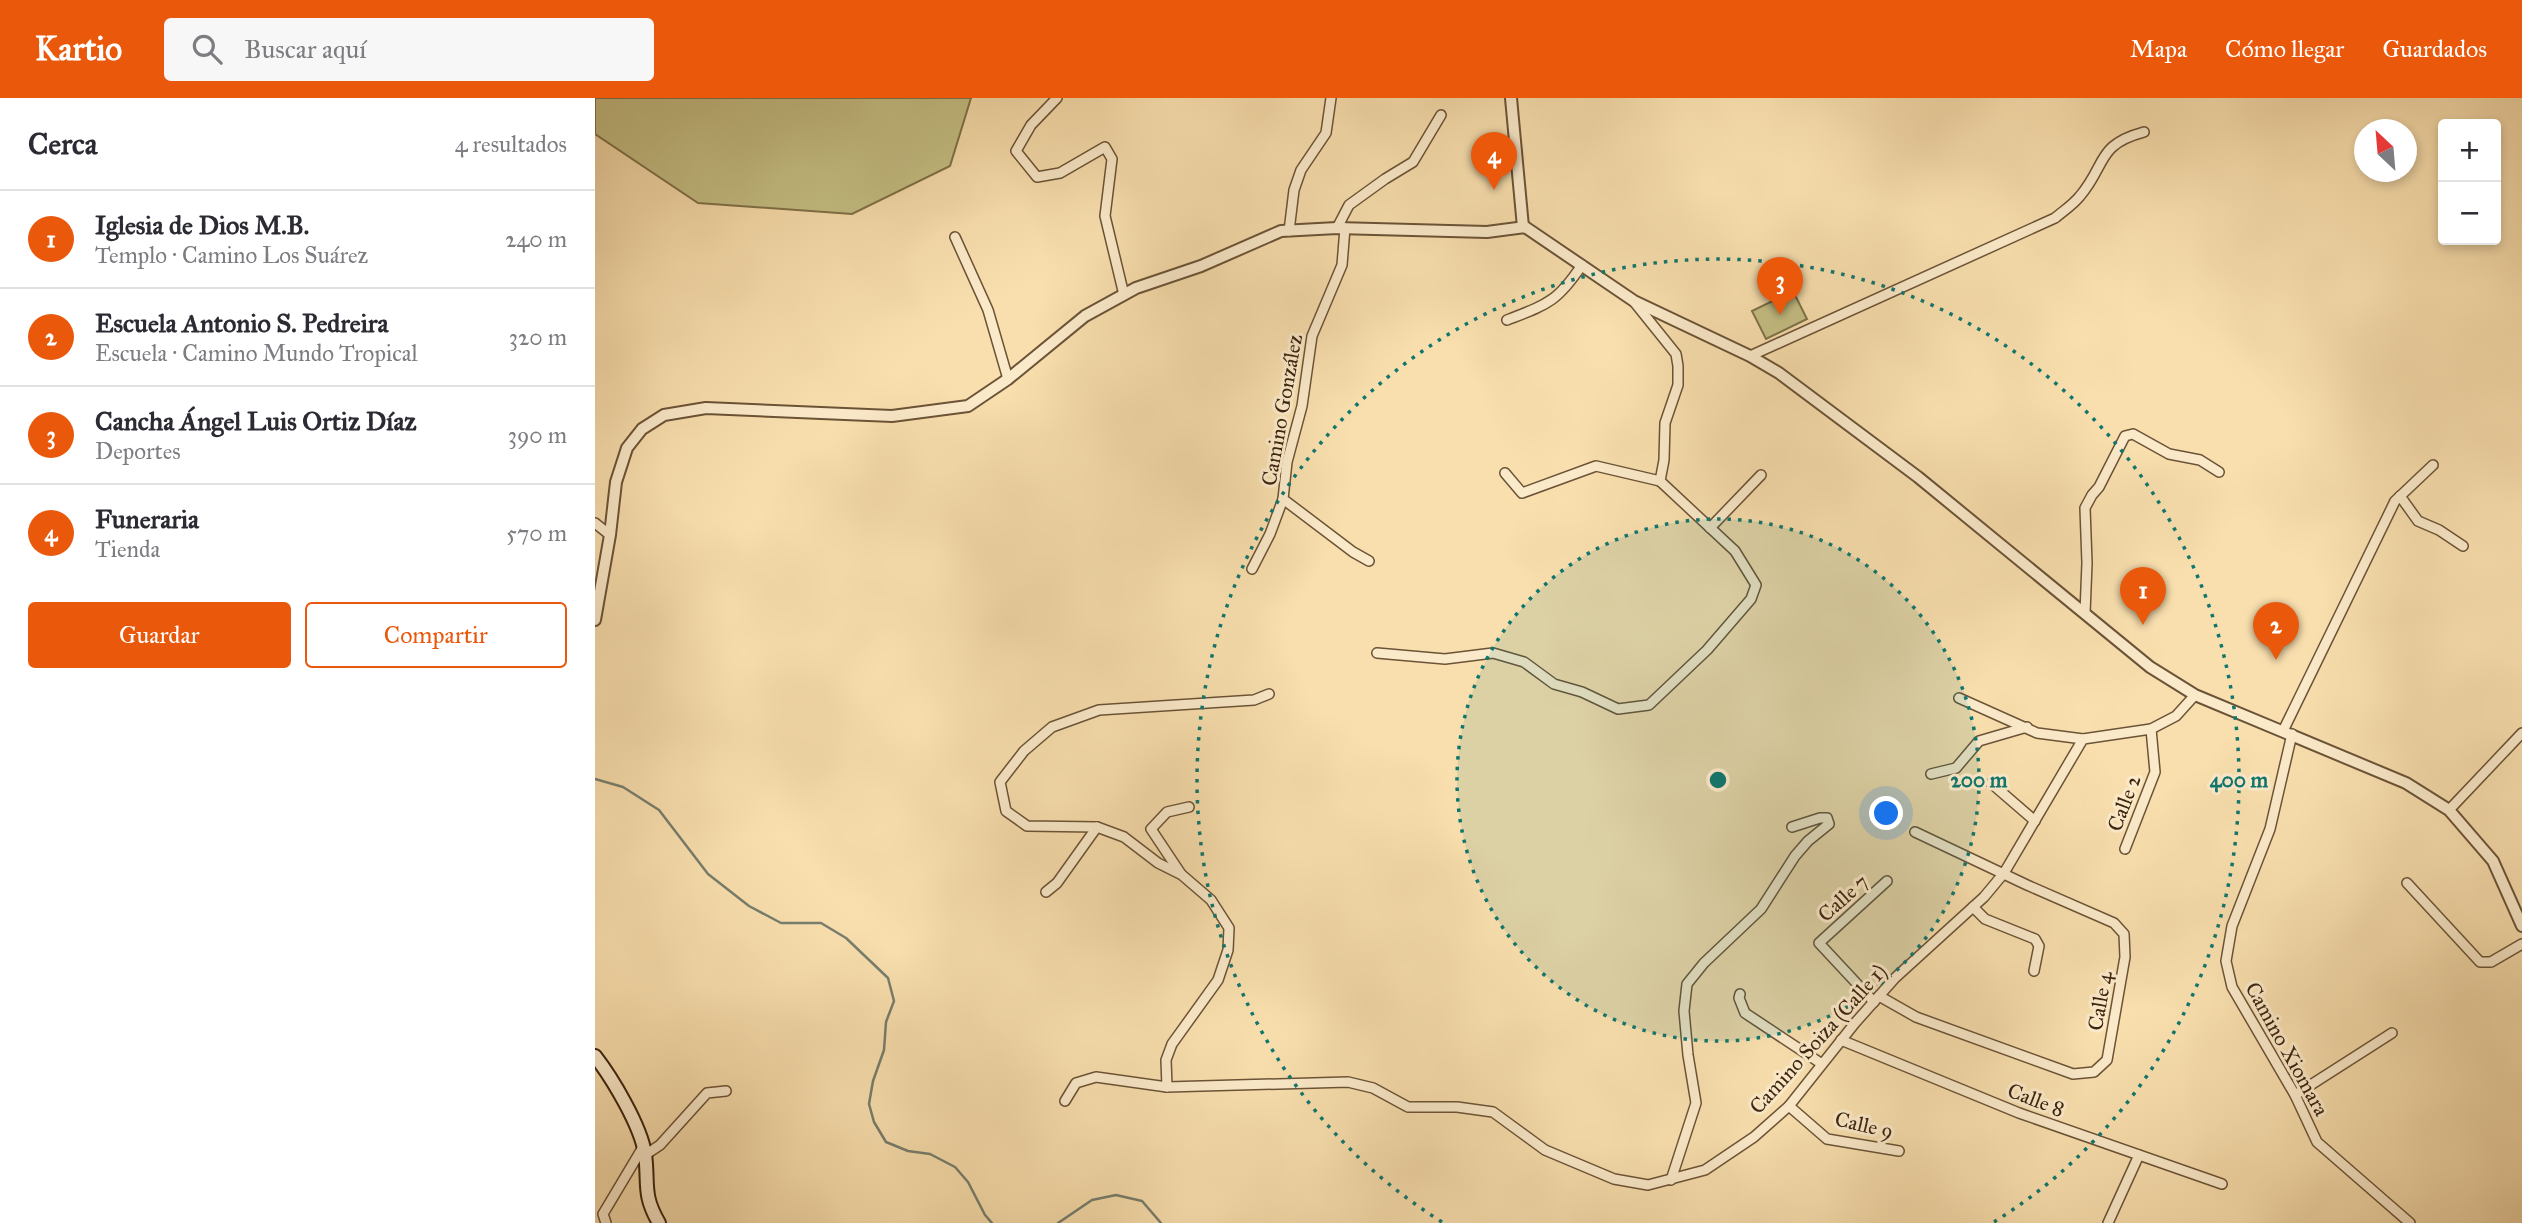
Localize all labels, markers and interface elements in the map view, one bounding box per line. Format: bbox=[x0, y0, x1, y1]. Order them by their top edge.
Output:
search box bbox=[164, 18, 654, 81]
text: Kartio bbox=[35, 29, 122, 69]
icon: search bbox=[188, 30, 226, 68]
text: Buscar aquí bbox=[244, 33, 366, 65]
text: Mapa bbox=[2130, 34, 2187, 64]
text: Cómo llegar bbox=[2225, 34, 2344, 64]
text: Guardados bbox=[2382, 34, 2487, 64]
north arrow bbox=[2354, 119, 2417, 182]
map controls bbox=[2438, 119, 2501, 245]
button: + bbox=[2438, 119, 2501, 182]
text: Cerca bbox=[28, 126, 97, 162]
text: 4 resultados bbox=[455, 130, 567, 158]
pin: 4 bbox=[1471, 132, 1517, 190]
button: − bbox=[2438, 182, 2501, 245]
text: Iglesia de Dios M.B. bbox=[95, 209, 309, 241]
text: 1 bbox=[46, 225, 56, 253]
text: 240 m bbox=[505, 225, 567, 253]
text: Templo · Camino Los Suárez bbox=[95, 241, 368, 269]
pin: 3 bbox=[1757, 257, 1803, 315]
text: Escuela Antonio S. Pedreira bbox=[95, 307, 389, 339]
text: 2 bbox=[45, 323, 57, 351]
text: 320 m bbox=[509, 323, 567, 351]
street label: Camino González bbox=[1256, 332, 1308, 488]
text: Escuela · Camino Mundo Tropical bbox=[95, 339, 418, 367]
text: Cancha Ángel Luis Ortiz Díaz bbox=[95, 405, 416, 437]
text: 3 bbox=[46, 421, 56, 449]
text: 390 m bbox=[508, 421, 567, 449]
text: Deportes bbox=[95, 437, 181, 465]
text: Funeraria bbox=[95, 503, 199, 535]
text: 4 bbox=[45, 519, 57, 547]
text: 570 m bbox=[506, 519, 567, 547]
text: Tienda bbox=[95, 535, 160, 563]
pin: 1 bbox=[2120, 567, 2166, 625]
button: Guardar bbox=[28, 602, 291, 668]
button: Compartir bbox=[305, 602, 567, 668]
pin: 2 bbox=[2253, 602, 2299, 660]
text: 200 m bbox=[1951, 767, 2008, 793]
text: 400 m bbox=[2210, 767, 2269, 793]
centre of rings bbox=[1706, 768, 1730, 792]
street label: Calle 2 bbox=[2101, 771, 2147, 835]
your location bbox=[1869, 796, 1903, 830]
street label: Calle 7 bbox=[1812, 869, 1874, 927]
street label: Camino Soiza (Calle 1) bbox=[1744, 959, 1892, 1119]
street label: Calle 4 bbox=[2082, 968, 2118, 1033]
street label: Camino Xiomara bbox=[2239, 977, 2335, 1121]
street label: Calle 8 bbox=[2004, 1077, 2068, 1123]
street label: Calle 9 bbox=[1832, 1106, 1896, 1144]

